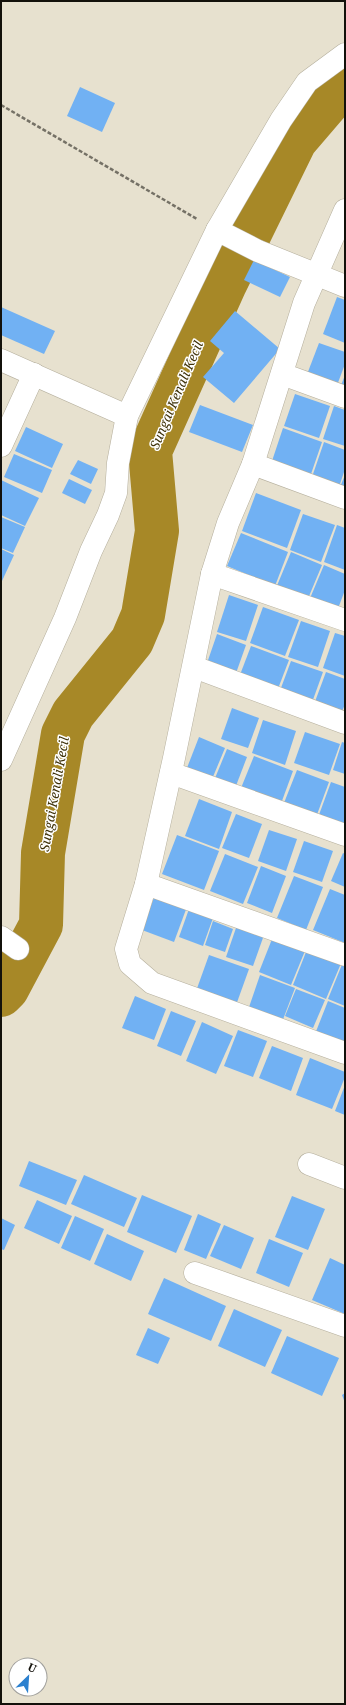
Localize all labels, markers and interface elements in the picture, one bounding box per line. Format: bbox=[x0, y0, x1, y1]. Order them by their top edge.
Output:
water label: Sungai Kenali Kecil bbox=[145, 338, 207, 452]
water label: Sungai Kenali Kecil bbox=[35, 735, 73, 853]
north arrow bbox=[8, 1657, 48, 1697]
text: U bbox=[26, 1659, 40, 1676]

